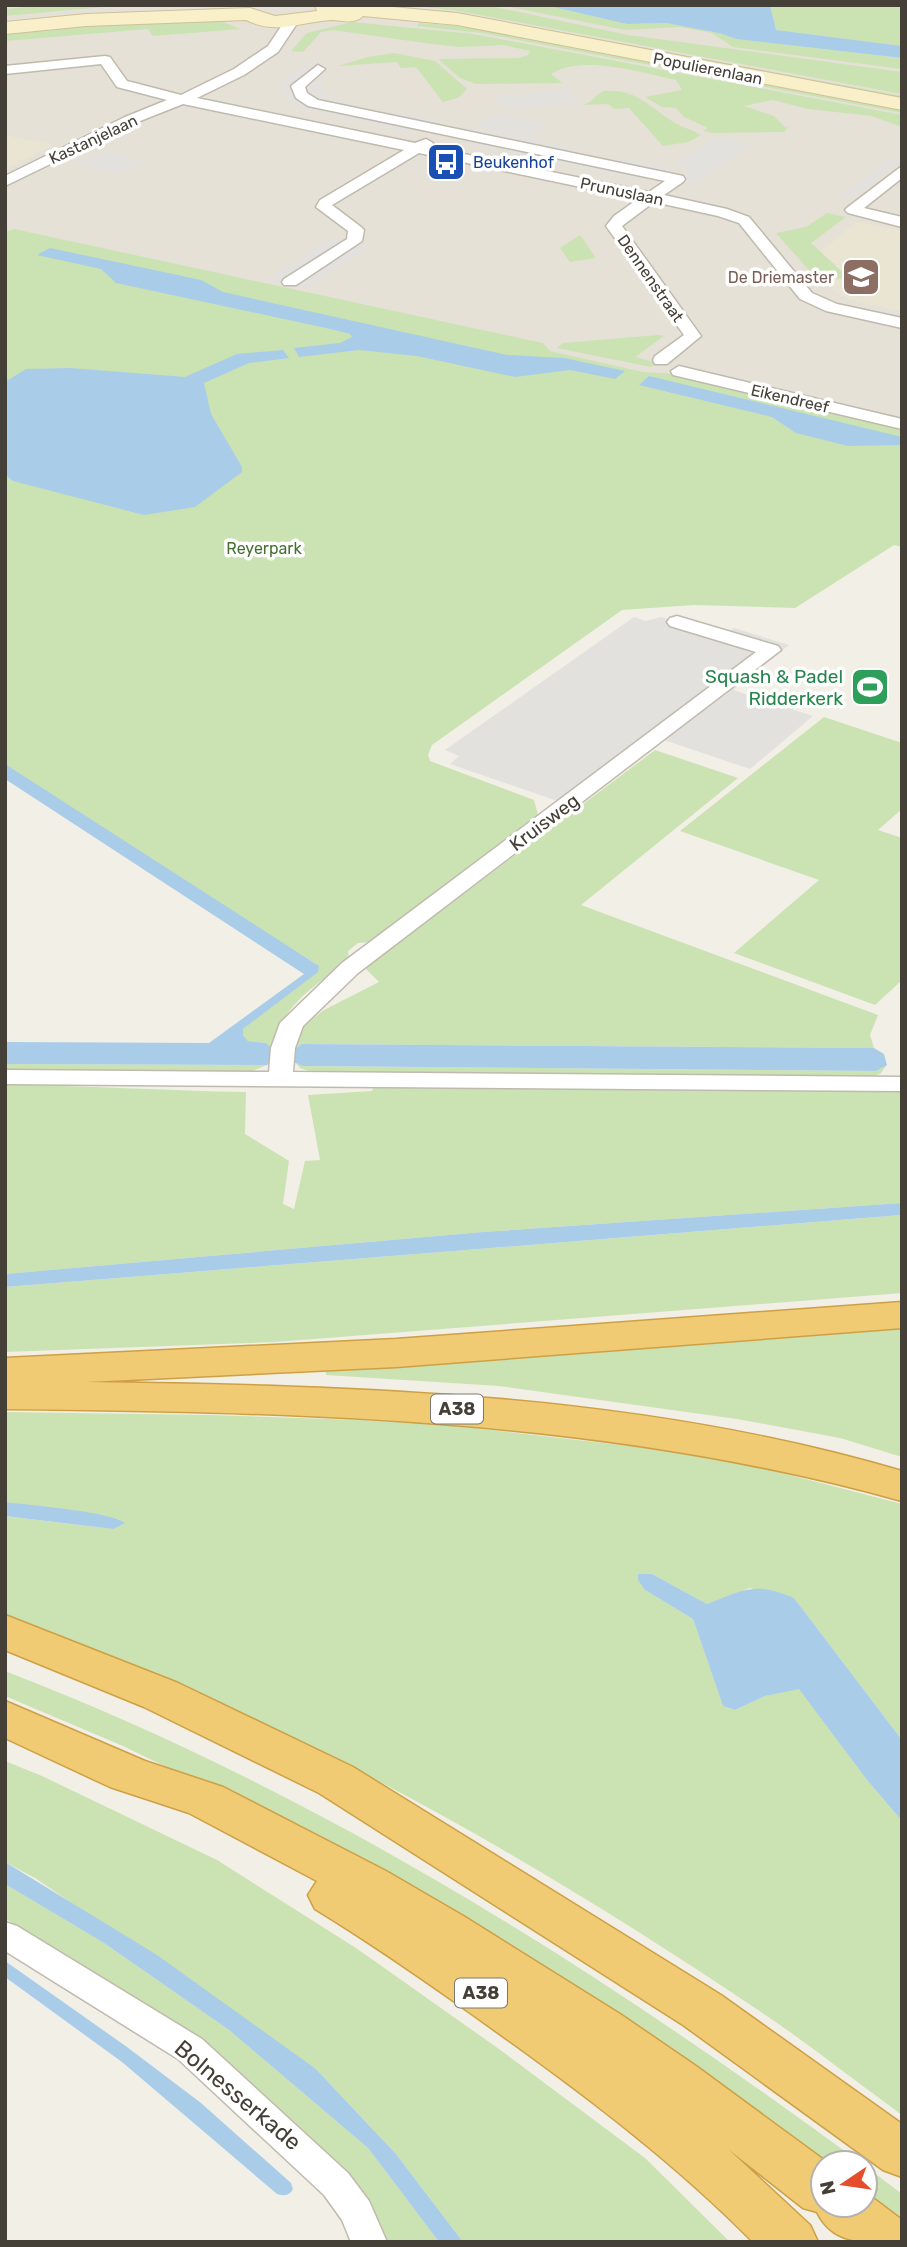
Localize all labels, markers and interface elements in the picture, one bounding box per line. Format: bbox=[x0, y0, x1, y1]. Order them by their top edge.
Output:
street label: Populierenlaan bbox=[652, 49, 764, 88]
street label: Kastanjelaan bbox=[46, 111, 141, 168]
bus stop icon: Beukenhof bbox=[425, 141, 467, 183]
place label: Beukenhof bbox=[473, 153, 555, 172]
street label: Prunuslaan bbox=[578, 173, 665, 210]
street label: Dennenstraat bbox=[613, 231, 688, 326]
school or university icon: De Driemaster bbox=[840, 256, 882, 298]
place label: De Driemaster bbox=[728, 268, 834, 287]
street label: Eikendreef bbox=[749, 380, 832, 417]
park label: Reyerpark bbox=[226, 539, 302, 558]
place label: Squash & Padel Ridderkerk bbox=[705, 665, 843, 710]
sports icon: Squash & Padel Ridderkerk bbox=[849, 666, 891, 708]
street label: Kruisweg bbox=[505, 789, 584, 856]
road number: A38 bbox=[431, 1394, 483, 1424]
road number: A38 bbox=[455, 1979, 507, 2008]
street label: Bolnesserkade bbox=[169, 2034, 307, 2156]
north arrow bbox=[809, 2149, 879, 2219]
text: N bbox=[815, 2178, 841, 2197]

